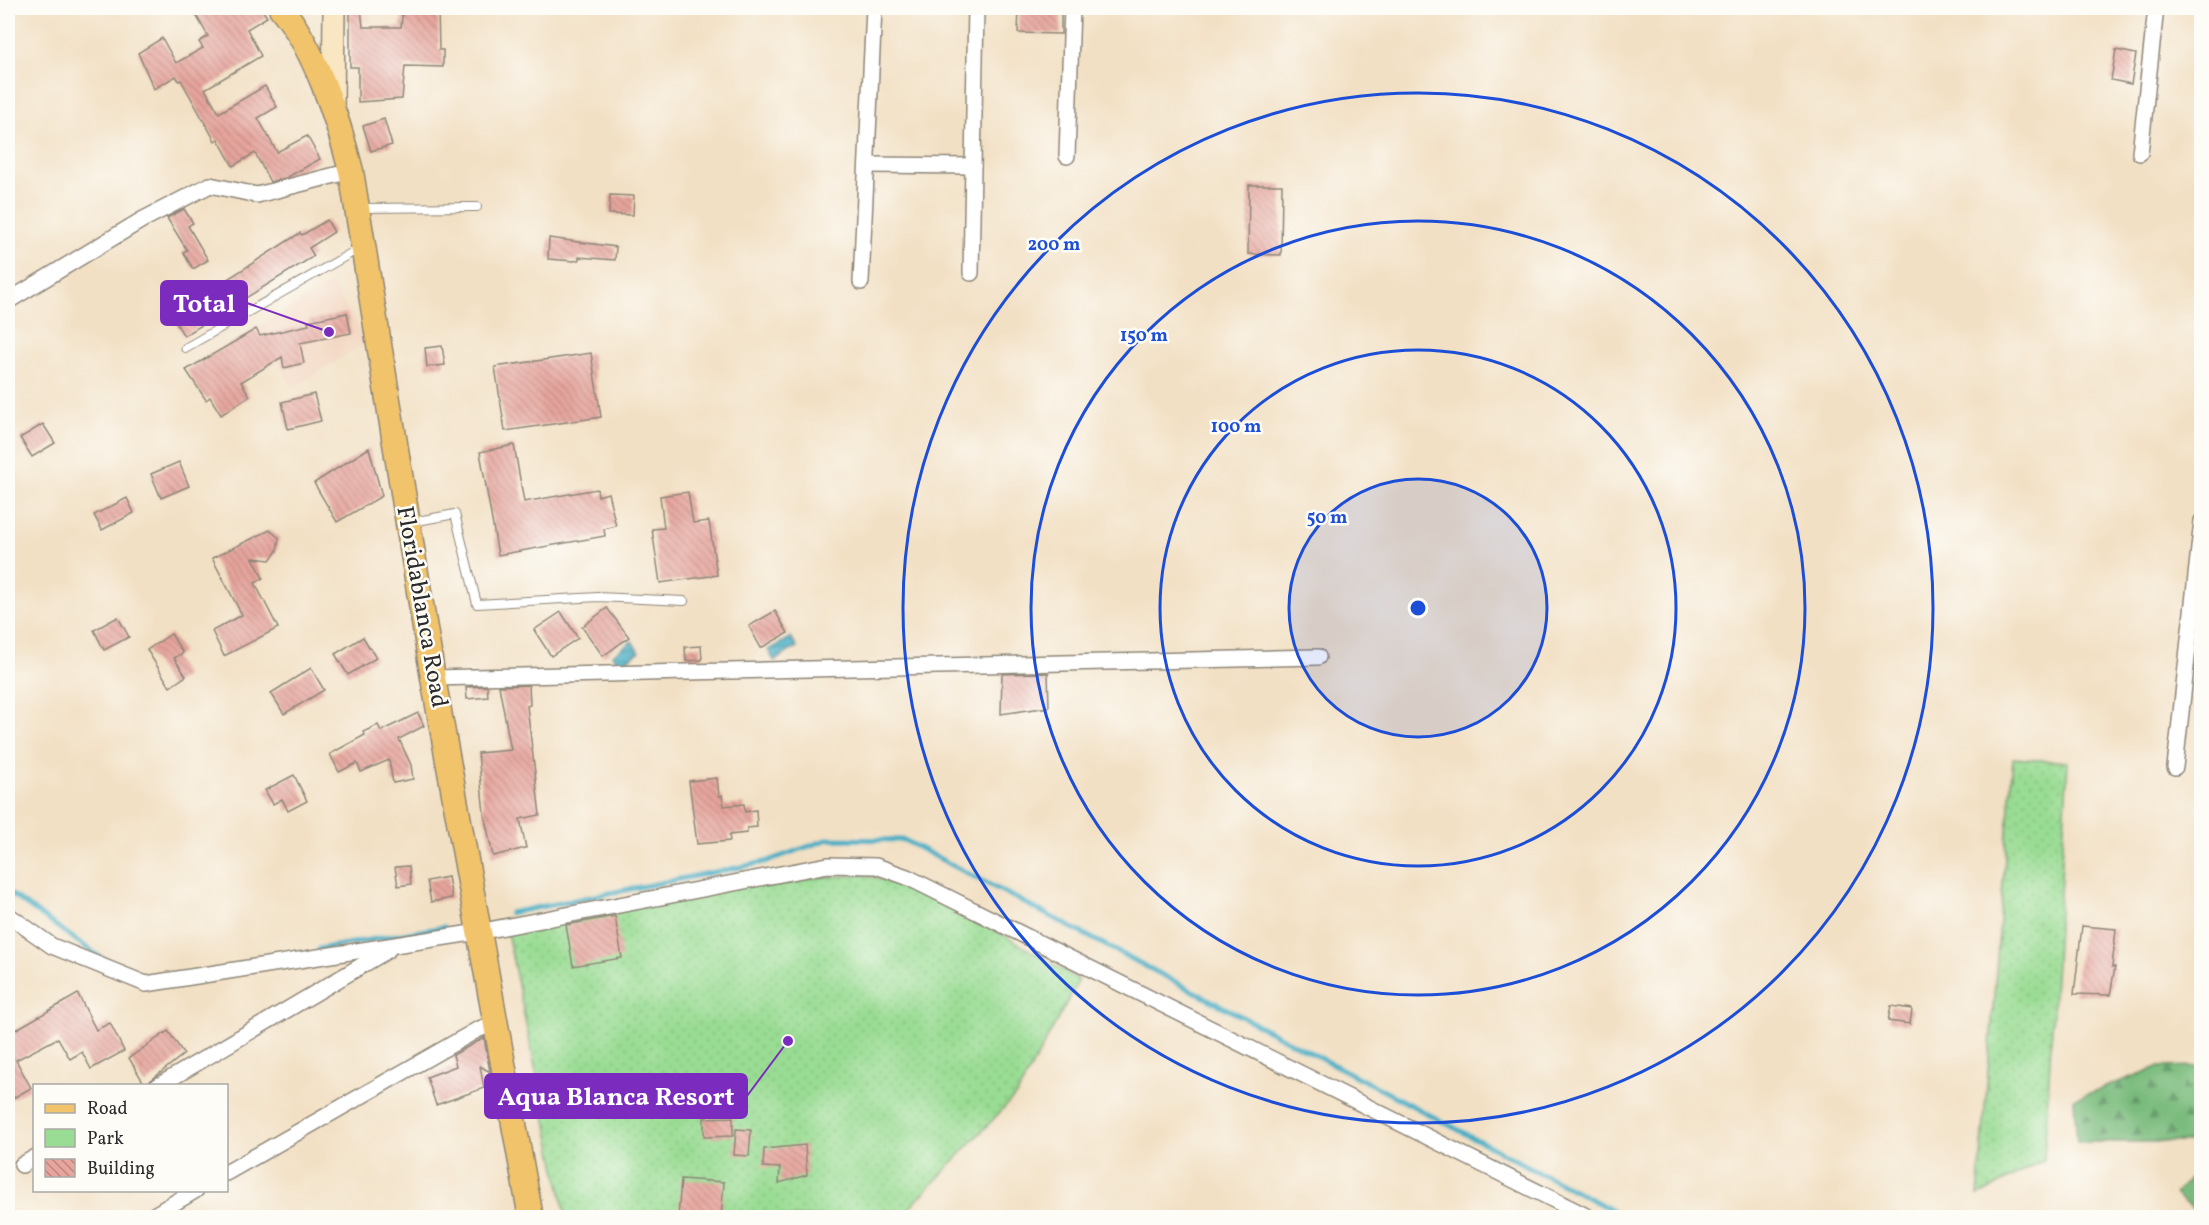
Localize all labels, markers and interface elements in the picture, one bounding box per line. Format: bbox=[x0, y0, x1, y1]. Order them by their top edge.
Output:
text: 200 m bbox=[1028, 233, 1080, 258]
callout: Total bbox=[161, 281, 247, 325]
text: Total bbox=[173, 287, 235, 323]
text: 150 m bbox=[1120, 324, 1168, 349]
text: 100 m bbox=[1211, 415, 1261, 440]
street label: Floridablanca Road bbox=[387, 503, 455, 711]
text: 50 m bbox=[1307, 506, 1347, 531]
centre of rings bbox=[1408, 598, 1428, 618]
callout: Aqua Blanca Resort bbox=[485, 1074, 747, 1118]
text: Aqua Blanca Resort bbox=[497, 1080, 735, 1116]
legend bbox=[33, 1084, 228, 1192]
text: Road bbox=[87, 1097, 128, 1122]
text: Park bbox=[87, 1127, 124, 1152]
text: Building bbox=[87, 1157, 155, 1182]

